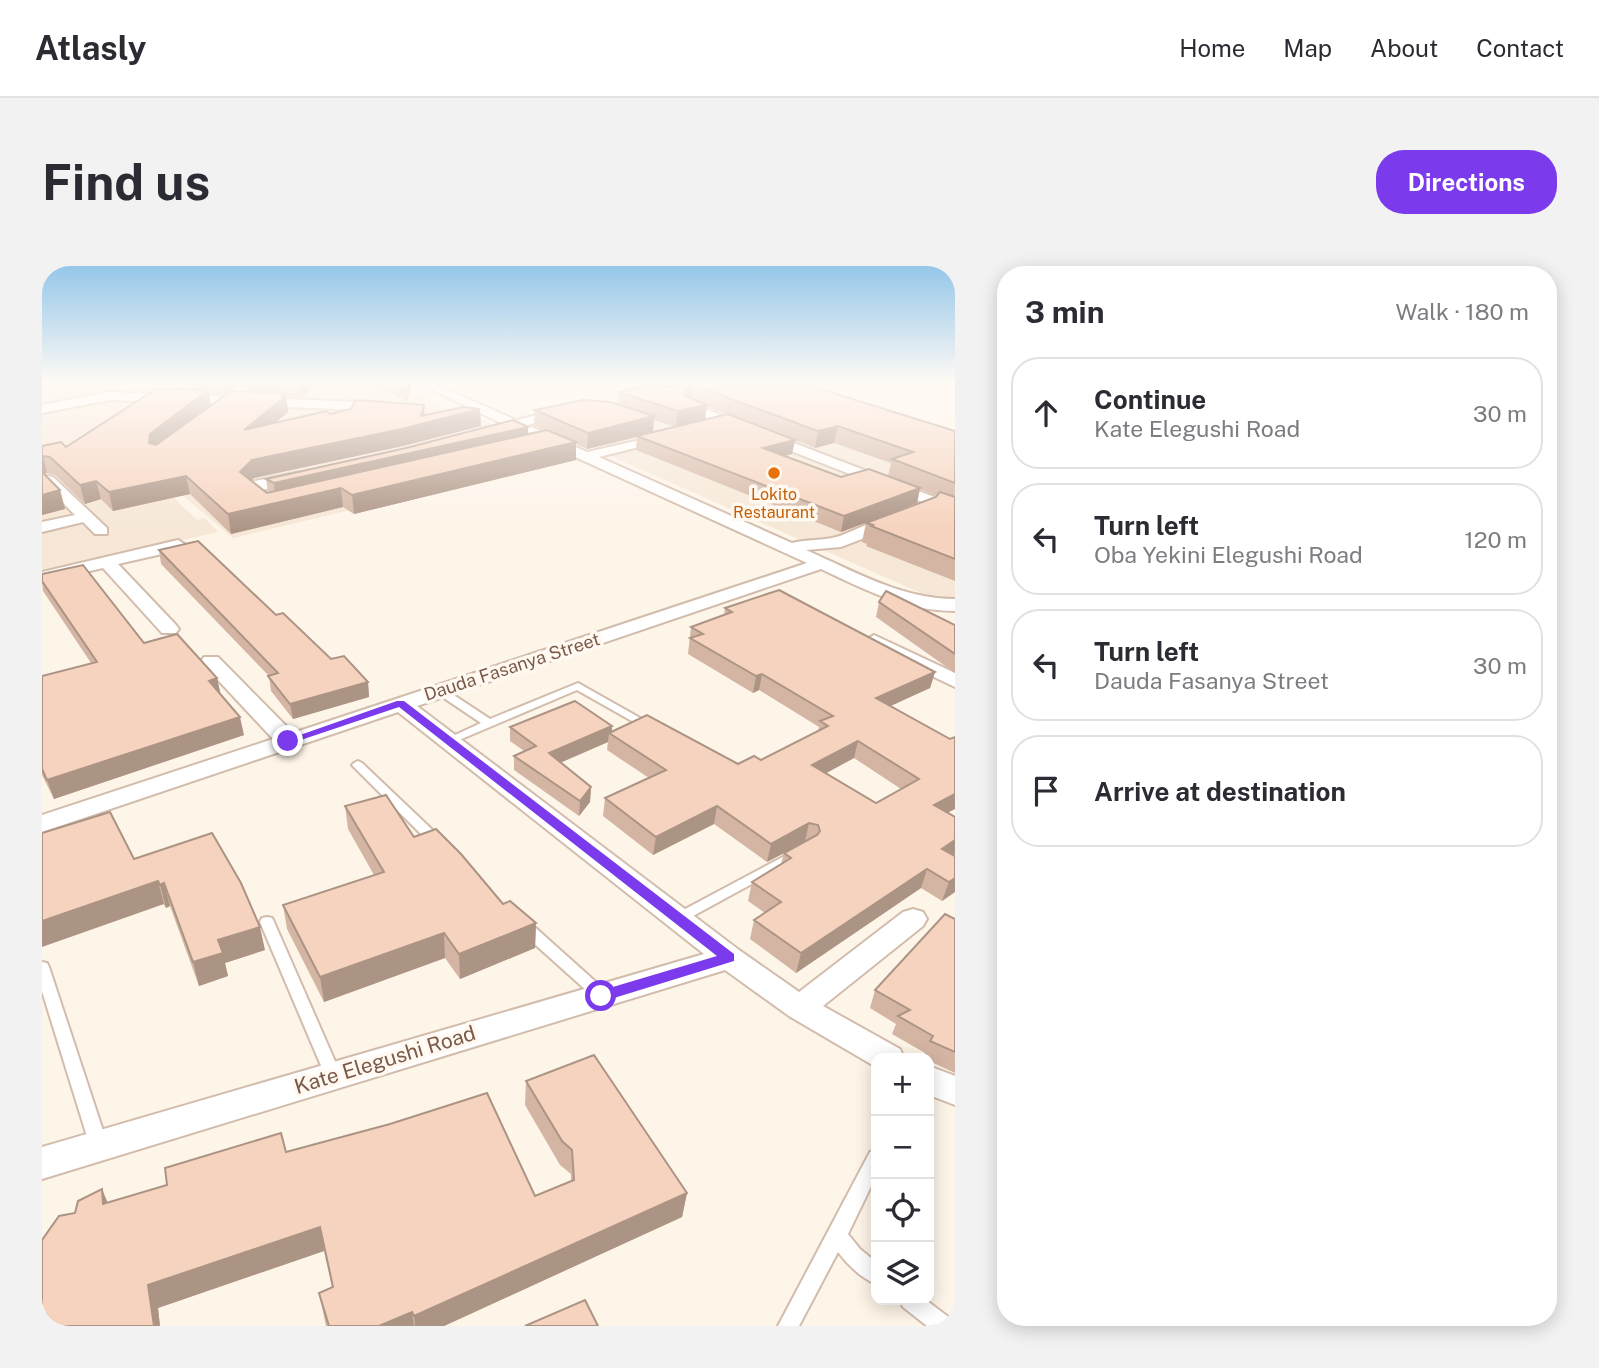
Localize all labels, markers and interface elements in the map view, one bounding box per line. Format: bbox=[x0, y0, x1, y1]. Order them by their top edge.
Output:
text: Atlasly bbox=[35, 29, 146, 67]
text: Home bbox=[1179, 34, 1245, 62]
text: Map bbox=[1283, 34, 1332, 62]
text: About bbox=[1370, 34, 1438, 62]
text: Contact bbox=[1476, 34, 1564, 62]
button: Directions bbox=[1376, 150, 1557, 214]
text: Find us bbox=[42, 153, 210, 211]
text: 3 min bbox=[1025, 294, 1104, 330]
text: Walk · 180 m bbox=[1396, 298, 1529, 325]
text: Continue bbox=[1094, 384, 1206, 415]
icon: ahead bbox=[1027, 394, 1065, 432]
text: 30 m bbox=[1473, 400, 1527, 427]
text: Kate Elegushi Road bbox=[1094, 415, 1300, 442]
marker: Lokito Restaurant bbox=[766, 465, 782, 481]
place label: Lokito Restaurant bbox=[733, 485, 815, 522]
text: Turn left bbox=[1094, 510, 1199, 541]
icon: left bbox=[1027, 520, 1065, 558]
text: 120 m bbox=[1464, 526, 1527, 553]
text: Oba Yekini Elegushi Road bbox=[1094, 541, 1363, 568]
street label: Dauda Fasanya Street bbox=[421, 628, 603, 705]
text: Turn left bbox=[1094, 636, 1199, 667]
icon: left bbox=[1027, 646, 1065, 684]
text: 30 m bbox=[1473, 652, 1527, 679]
text: Dauda Fasanya Street bbox=[1094, 667, 1329, 694]
route end bbox=[272, 725, 303, 756]
icon: arrive bbox=[1027, 772, 1065, 810]
text: Arrive at destination bbox=[1094, 776, 1346, 807]
route start bbox=[585, 980, 616, 1011]
street label: Kate Elegushi Road bbox=[291, 1020, 478, 1099]
map controls bbox=[871, 1053, 934, 1305]
button: + bbox=[871, 1053, 934, 1116]
button: − bbox=[871, 1116, 934, 1179]
button: locate bbox=[871, 1179, 934, 1242]
button: layers bbox=[871, 1242, 934, 1305]

